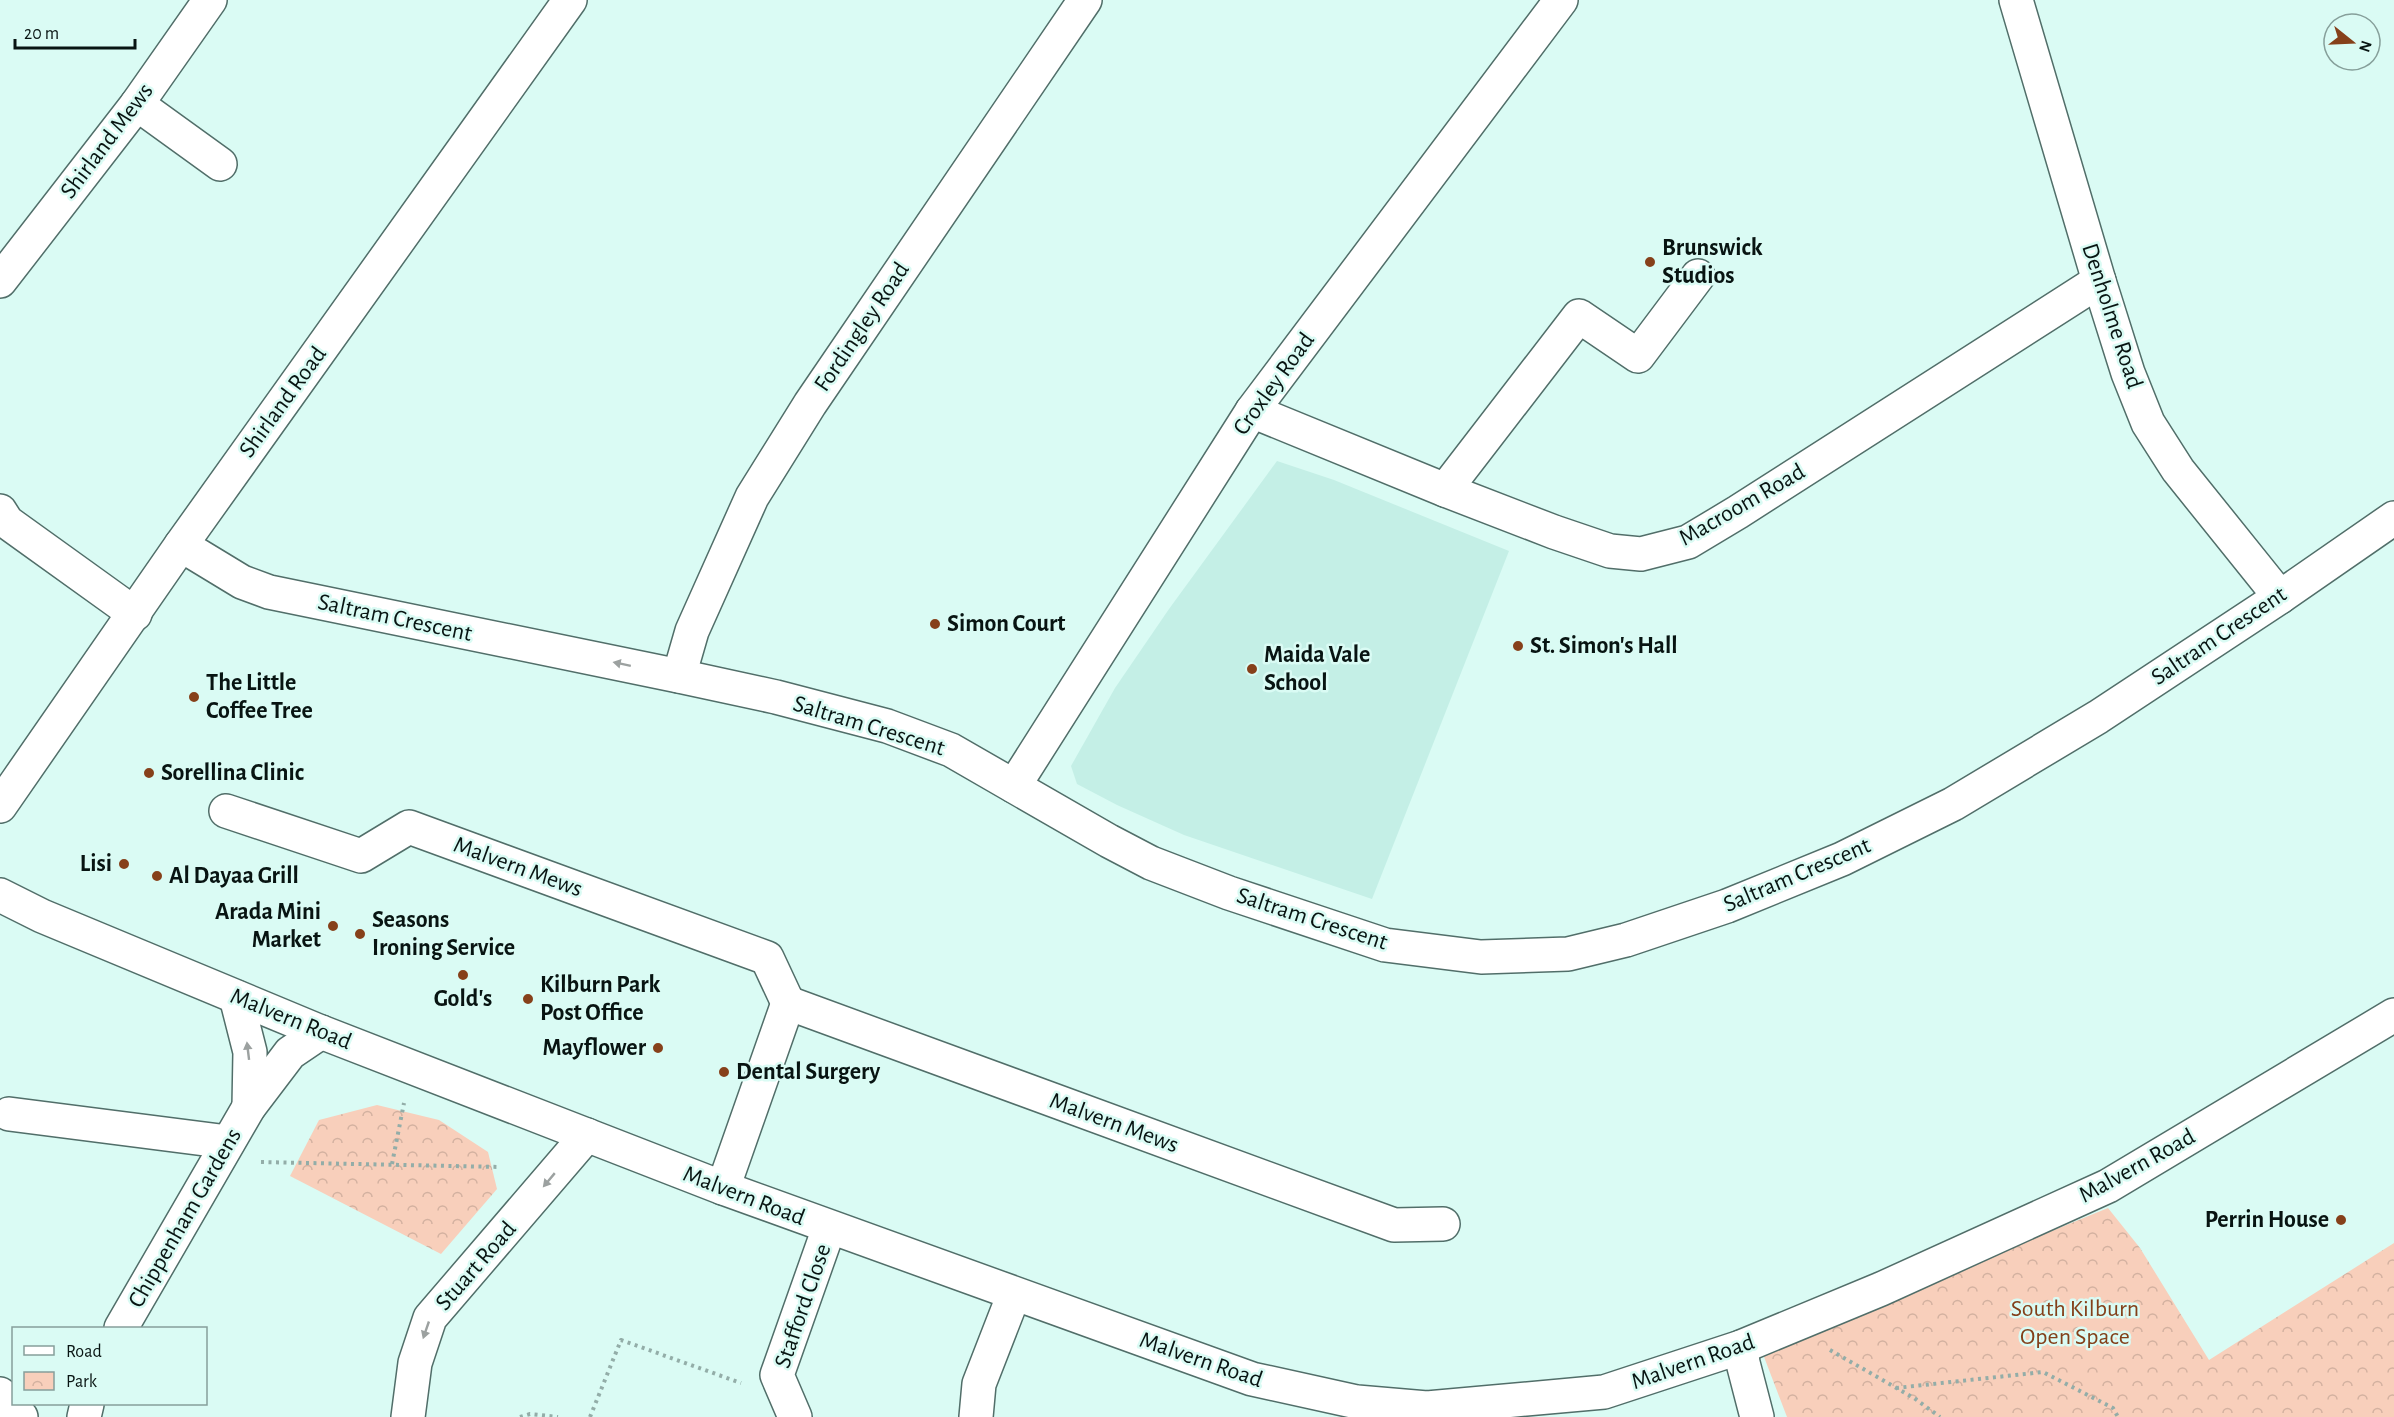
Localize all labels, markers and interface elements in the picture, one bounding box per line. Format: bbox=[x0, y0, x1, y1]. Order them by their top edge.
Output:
scale bar bbox=[15, 12, 135, 50]
north arrow bbox=[2322, 12, 2382, 72]
text: 20 m bbox=[24, 25, 59, 43]
text: N bbox=[2356, 39, 2375, 54]
street label: Shirland Mews bbox=[56, 79, 158, 203]
place label: Brunswick Studios bbox=[1662, 236, 1763, 288]
street label: Denholme Road bbox=[2077, 240, 2147, 392]
marker: Brunswick Studios bbox=[1643, 255, 1657, 269]
street label: Fordingley Road bbox=[810, 258, 914, 396]
street label: Croxley Road bbox=[1229, 328, 1319, 440]
street label: Shirland Road bbox=[235, 342, 331, 462]
street label: Macroom Road bbox=[1675, 459, 1809, 551]
street label: Saltram Crescent bbox=[2147, 582, 2291, 690]
street label: Saltram Crescent bbox=[316, 590, 475, 646]
place label: Simon Court bbox=[947, 612, 1065, 636]
marker: Simon Court bbox=[928, 617, 942, 631]
place label: St. Simon's Hall bbox=[1530, 634, 1678, 658]
marker: St. Simon's Hall bbox=[1511, 639, 1525, 653]
place label: Maida Vale School bbox=[1264, 643, 1370, 695]
one-way arrow bbox=[612, 659, 631, 668]
marker: Maida Vale School bbox=[1245, 662, 1259, 676]
place label: The Little Coffee Tree bbox=[206, 671, 313, 723]
marker: The Little Coffee Tree bbox=[187, 690, 201, 704]
street label: Saltram Crescent bbox=[790, 692, 948, 761]
place label: Sorellina Clinic bbox=[161, 761, 304, 785]
marker: Sorellina Clinic bbox=[142, 766, 156, 780]
street label: Malvern Mews bbox=[450, 833, 586, 901]
street label: Saltram Crescent bbox=[1720, 833, 1874, 917]
place label: Lisi bbox=[80, 852, 112, 876]
marker: Lisi bbox=[117, 857, 131, 871]
place label: Al Dayaa Grill bbox=[169, 864, 299, 888]
marker: Al Dayaa Grill bbox=[150, 869, 164, 883]
street label: Saltram Crescent bbox=[1234, 883, 1391, 955]
place label: Arada Mini Market bbox=[215, 900, 321, 952]
place label: Seasons Ironing Service bbox=[372, 908, 515, 960]
marker: Arada Mini Market bbox=[326, 919, 340, 933]
marker: Seasons Ironing Service bbox=[353, 927, 367, 941]
marker: Gold's bbox=[456, 968, 470, 982]
place label: Kilburn Park Post Office bbox=[540, 973, 660, 1025]
street label: Malvern Road bbox=[227, 984, 355, 1054]
place label: Gold's bbox=[434, 987, 492, 1011]
marker: Kilburn Park Post Office bbox=[521, 992, 535, 1006]
place label: Mayflower bbox=[543, 1036, 647, 1060]
marker: Mayflower bbox=[651, 1041, 665, 1055]
one-way arrow bbox=[244, 1042, 253, 1061]
place label: Dental Surgery bbox=[736, 1060, 881, 1084]
marker: Dental Surgery bbox=[717, 1065, 731, 1079]
street label: Malvern Mews bbox=[1046, 1089, 1182, 1157]
street label: Chippenham Gardens bbox=[124, 1124, 246, 1312]
street label: Malvern Road bbox=[2075, 1124, 2199, 1208]
street label: Malvern Road bbox=[680, 1162, 808, 1230]
one-way arrow bbox=[543, 1172, 556, 1187]
place label: Perrin House bbox=[2205, 1208, 2329, 1232]
marker: Perrin House bbox=[2334, 1213, 2348, 1227]
street label: Stuart Road bbox=[431, 1217, 521, 1315]
street label: Stafford Close bbox=[771, 1241, 835, 1371]
park label: South Kilburn Open Space bbox=[2011, 1297, 2139, 1349]
one-way arrow bbox=[421, 1321, 431, 1339]
legend bbox=[12, 1327, 207, 1405]
street label: Malvern Road bbox=[1136, 1328, 1266, 1392]
street label: Malvern Road bbox=[1628, 1330, 1758, 1394]
text: Road bbox=[66, 1343, 102, 1361]
text: Park bbox=[66, 1373, 98, 1391]

